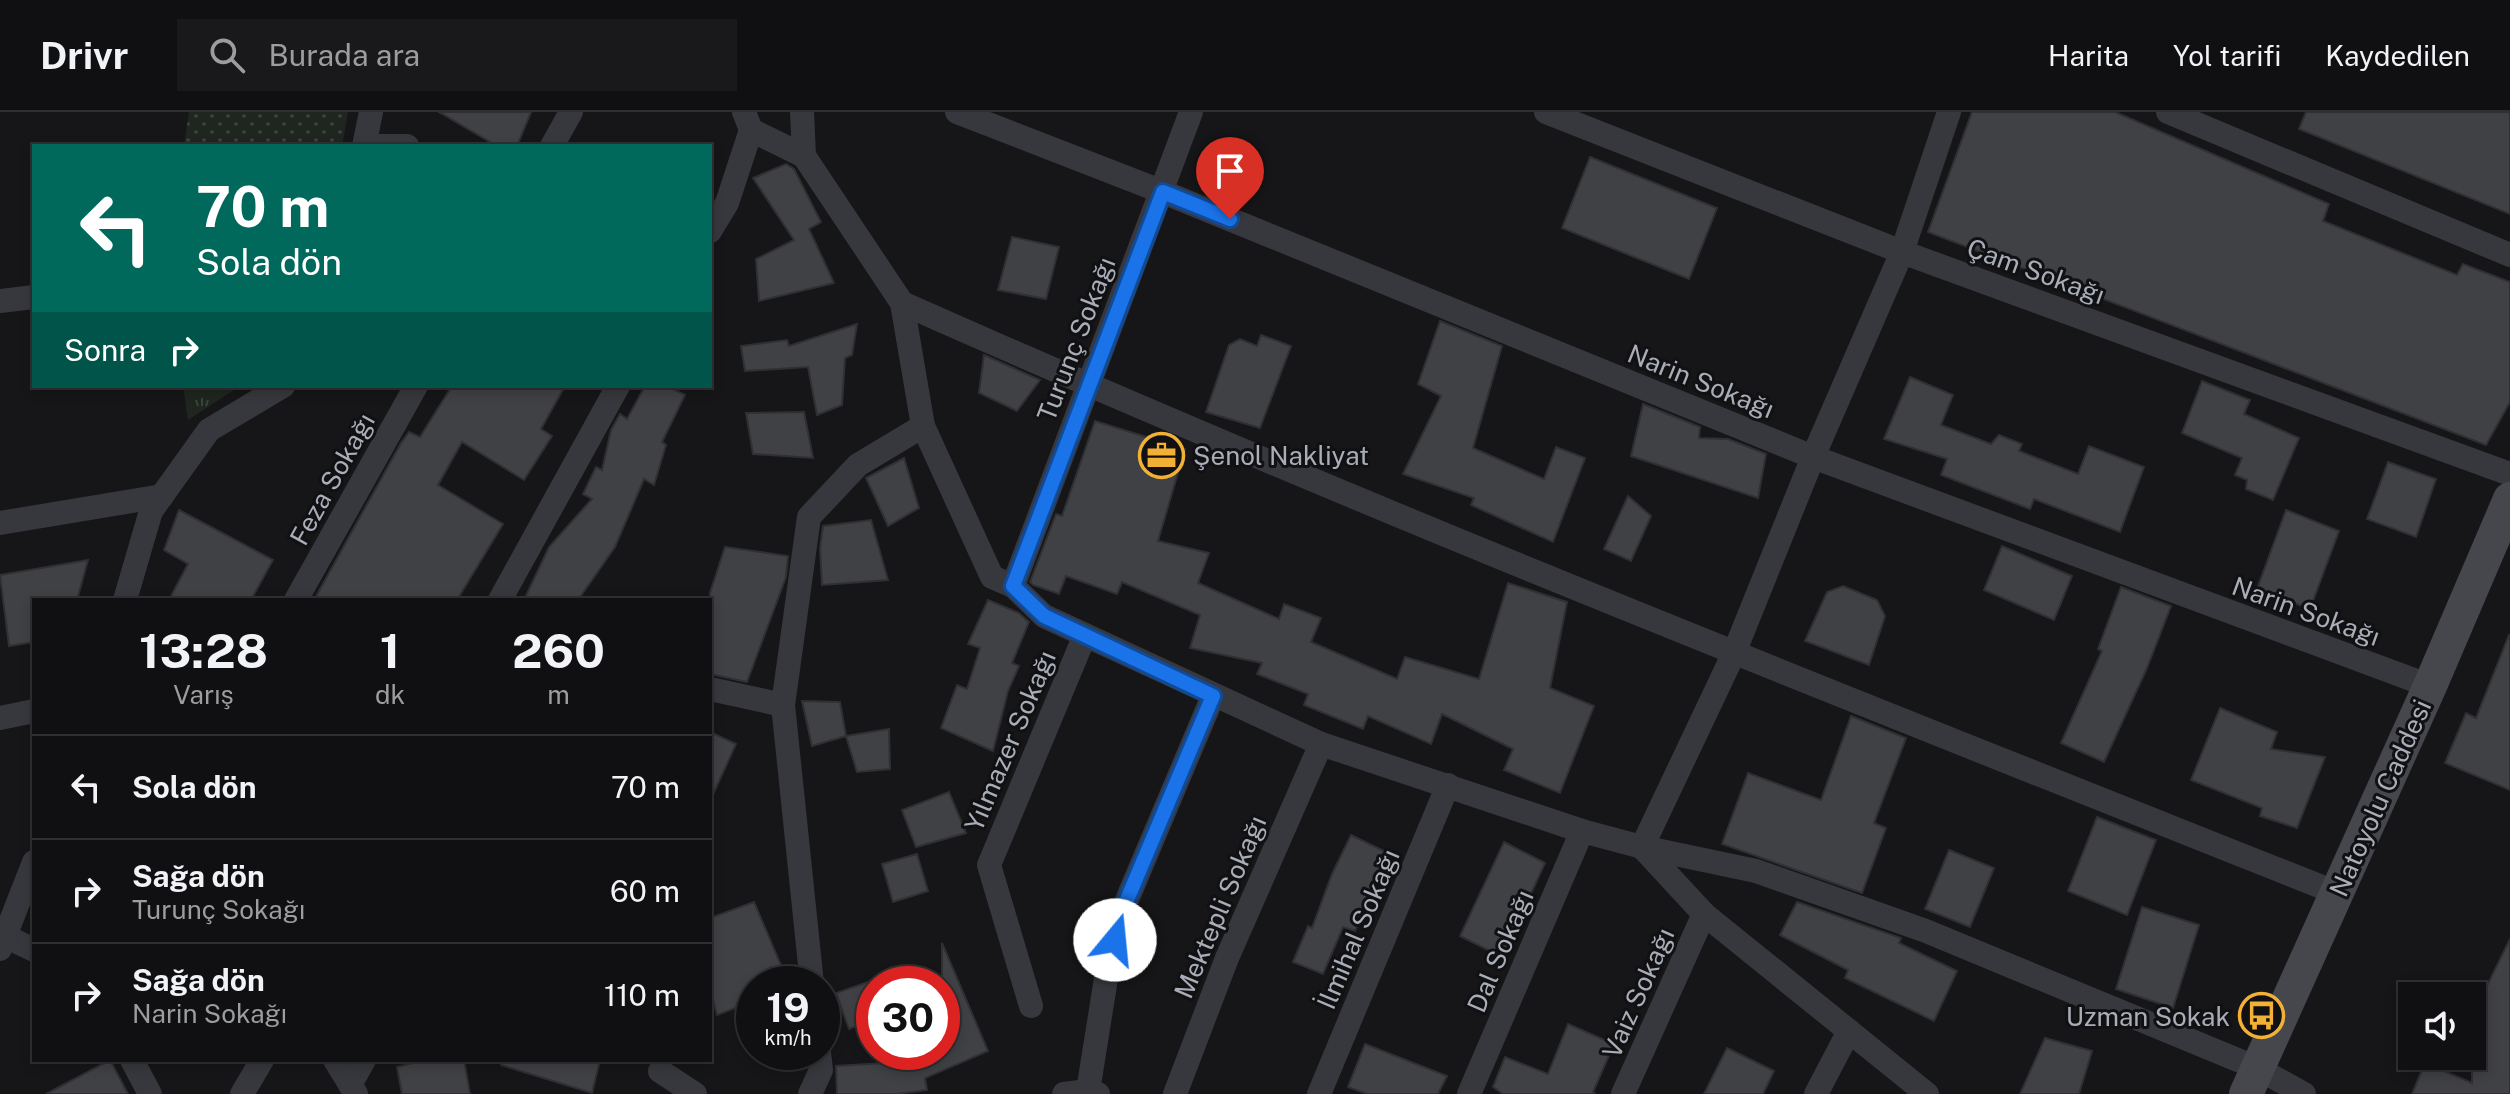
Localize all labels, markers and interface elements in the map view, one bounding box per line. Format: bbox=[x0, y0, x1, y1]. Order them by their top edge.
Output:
search box bbox=[177, 19, 737, 91]
text: Drivr bbox=[40, 33, 129, 78]
icon: search bbox=[205, 33, 249, 77]
text: Burada ara bbox=[269, 37, 420, 73]
text: Harita bbox=[2048, 39, 2129, 72]
text: Yol tarifi bbox=[2173, 39, 2281, 72]
text: Kaydedilen bbox=[2325, 39, 2470, 72]
pin bbox=[1196, 137, 1264, 219]
icon: arrive bbox=[1208, 149, 1252, 193]
text: 70 m bbox=[196, 174, 329, 240]
icon: left bbox=[64, 176, 168, 280]
street label: Çam Sokağı bbox=[1963, 232, 2109, 310]
text: Sola dön bbox=[196, 241, 342, 283]
street label: Turunç Sokağı bbox=[1030, 253, 1122, 425]
icon: right bbox=[162, 328, 206, 372]
text: Sonra bbox=[64, 332, 146, 368]
street label: Narin Sokağı bbox=[1623, 338, 1779, 424]
street label: Feza Sokağı bbox=[283, 408, 381, 550]
office icon: Şenol Nakliyat bbox=[1138, 431, 1186, 479]
place label: Şenol Nakliyat bbox=[1193, 440, 1369, 471]
street label: Narin Sokağı bbox=[2228, 570, 2384, 652]
text: 13:28 bbox=[139, 622, 268, 679]
text: 1 bbox=[380, 622, 400, 679]
text: 260 bbox=[512, 622, 605, 679]
street label: Yılmazer Sokağı bbox=[958, 646, 1062, 836]
text: Varış bbox=[173, 679, 234, 710]
text: dk bbox=[375, 679, 405, 710]
text: m bbox=[547, 679, 570, 710]
street label: Natoyolu Caddesi bbox=[2323, 695, 2437, 901]
icon: left bbox=[64, 765, 108, 809]
text: Sola dön bbox=[132, 769, 256, 805]
text: 70 m bbox=[611, 769, 680, 805]
street label: Mektepli Sokağı bbox=[1168, 811, 1272, 1003]
street label: İlmihal Sokağı bbox=[1310, 844, 1406, 1014]
text: Sağa dön bbox=[132, 858, 265, 894]
icon: right bbox=[64, 869, 108, 913]
text: 60 m bbox=[610, 873, 680, 909]
street label: Dal Sokağı bbox=[1460, 885, 1540, 1017]
text: Turunç Sokağı bbox=[132, 894, 305, 925]
position arrow bbox=[1073, 898, 1157, 982]
street label: Vaiz Sokağı bbox=[1596, 923, 1680, 1063]
text: Sağa dön bbox=[132, 962, 265, 998]
speed limit sign: 30 bbox=[856, 966, 960, 1070]
icon: right bbox=[64, 973, 108, 1017]
text: 110 m bbox=[604, 977, 680, 1013]
map controls bbox=[2398, 982, 2486, 1070]
button: sound bbox=[2398, 982, 2486, 1070]
text: 19 bbox=[766, 984, 810, 1031]
bus stop icon: Uzman Sokak bbox=[2237, 992, 2285, 1040]
text: Narin Sokağı bbox=[132, 998, 287, 1029]
place label: Uzman Sokak bbox=[2066, 1001, 2230, 1032]
text: km/h bbox=[764, 1026, 812, 1050]

